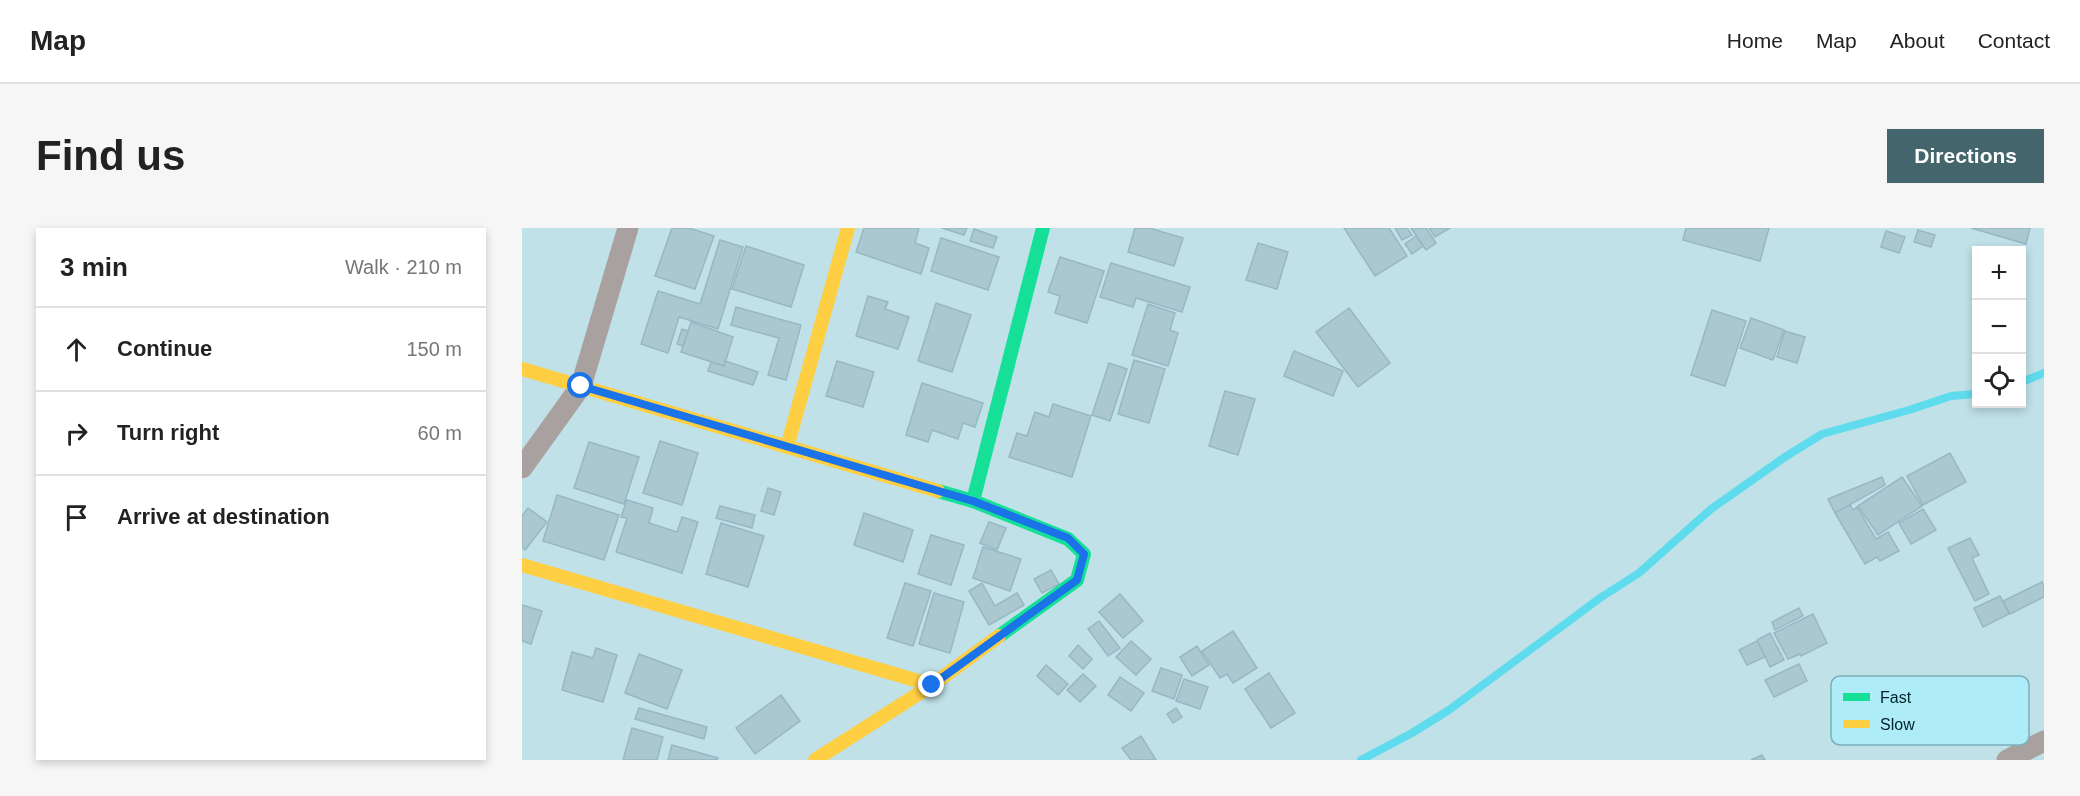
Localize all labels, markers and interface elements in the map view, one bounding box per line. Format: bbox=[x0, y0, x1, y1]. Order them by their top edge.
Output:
text: Map bbox=[30, 25, 86, 56]
text: Home bbox=[1727, 29, 1783, 52]
text: Map bbox=[1816, 29, 1857, 52]
text: About bbox=[1890, 29, 1945, 52]
text: Contact bbox=[1978, 29, 2050, 52]
button: Directions bbox=[1887, 129, 2044, 183]
text: Find us bbox=[36, 132, 185, 179]
map controls bbox=[1972, 246, 2026, 408]
button: + bbox=[1972, 246, 2026, 300]
text: 3 min bbox=[60, 252, 128, 282]
text: Walk · 210 m bbox=[345, 256, 462, 278]
button: − bbox=[1972, 300, 2026, 354]
icon: ahead bbox=[60, 333, 93, 366]
text: Continue bbox=[117, 336, 212, 361]
text: 150 m bbox=[406, 338, 462, 360]
button: locate bbox=[1972, 354, 2026, 408]
route start bbox=[567, 372, 593, 398]
icon: right bbox=[60, 417, 93, 450]
text: Turn right bbox=[117, 420, 219, 445]
text: 60 m bbox=[418, 422, 462, 444]
icon: arrive bbox=[60, 501, 93, 534]
text: Arrive at destination bbox=[117, 504, 330, 529]
route end bbox=[918, 671, 944, 697]
legend bbox=[1831, 676, 2029, 745]
text: Fast bbox=[1880, 689, 1912, 706]
text: Slow bbox=[1880, 716, 1915, 733]

